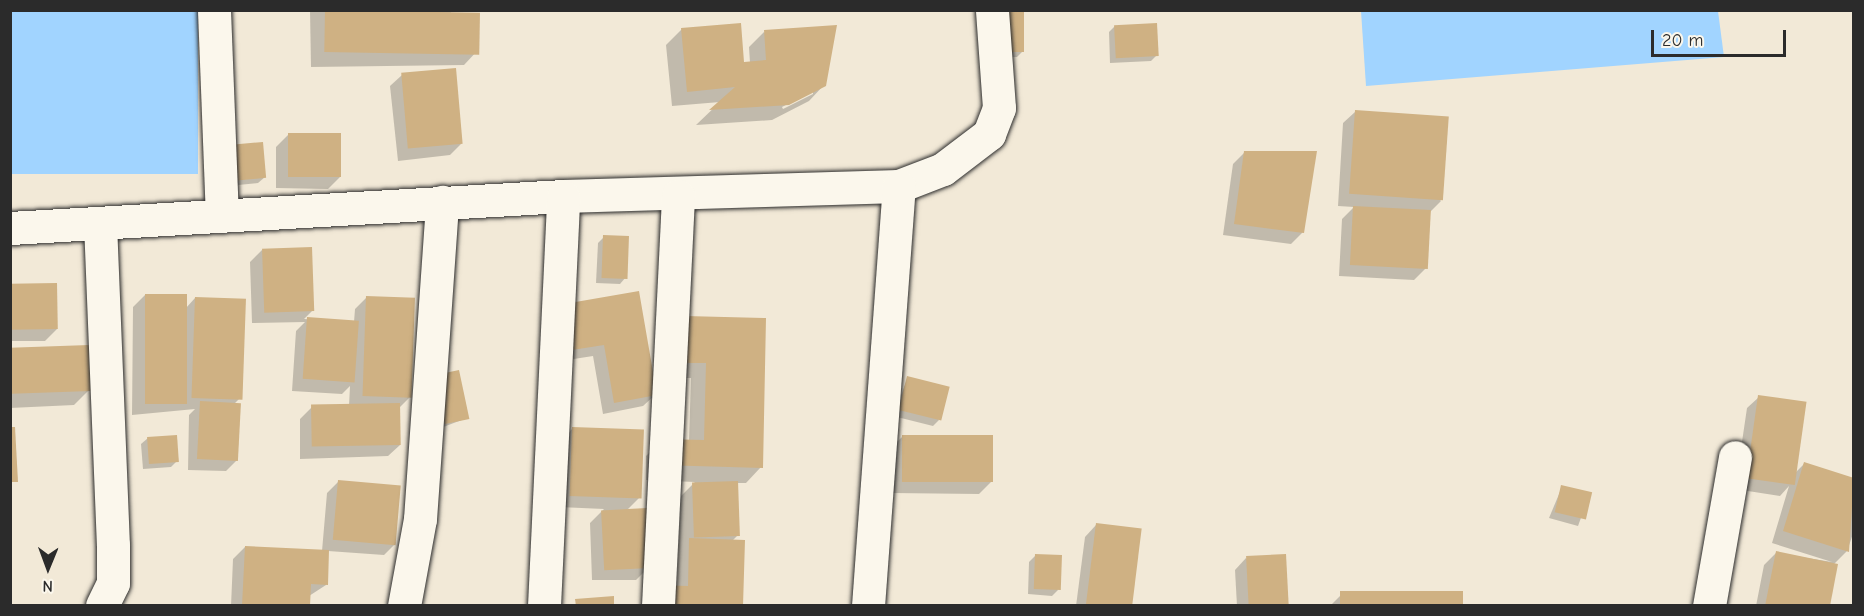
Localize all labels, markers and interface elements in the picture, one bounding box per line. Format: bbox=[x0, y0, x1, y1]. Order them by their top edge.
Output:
scale bar bbox=[1654, 18, 1789, 56]
text: 20 m bbox=[1662, 30, 1703, 51]
north arrow bbox=[18, 538, 78, 598]
text: N bbox=[42, 577, 53, 595]

